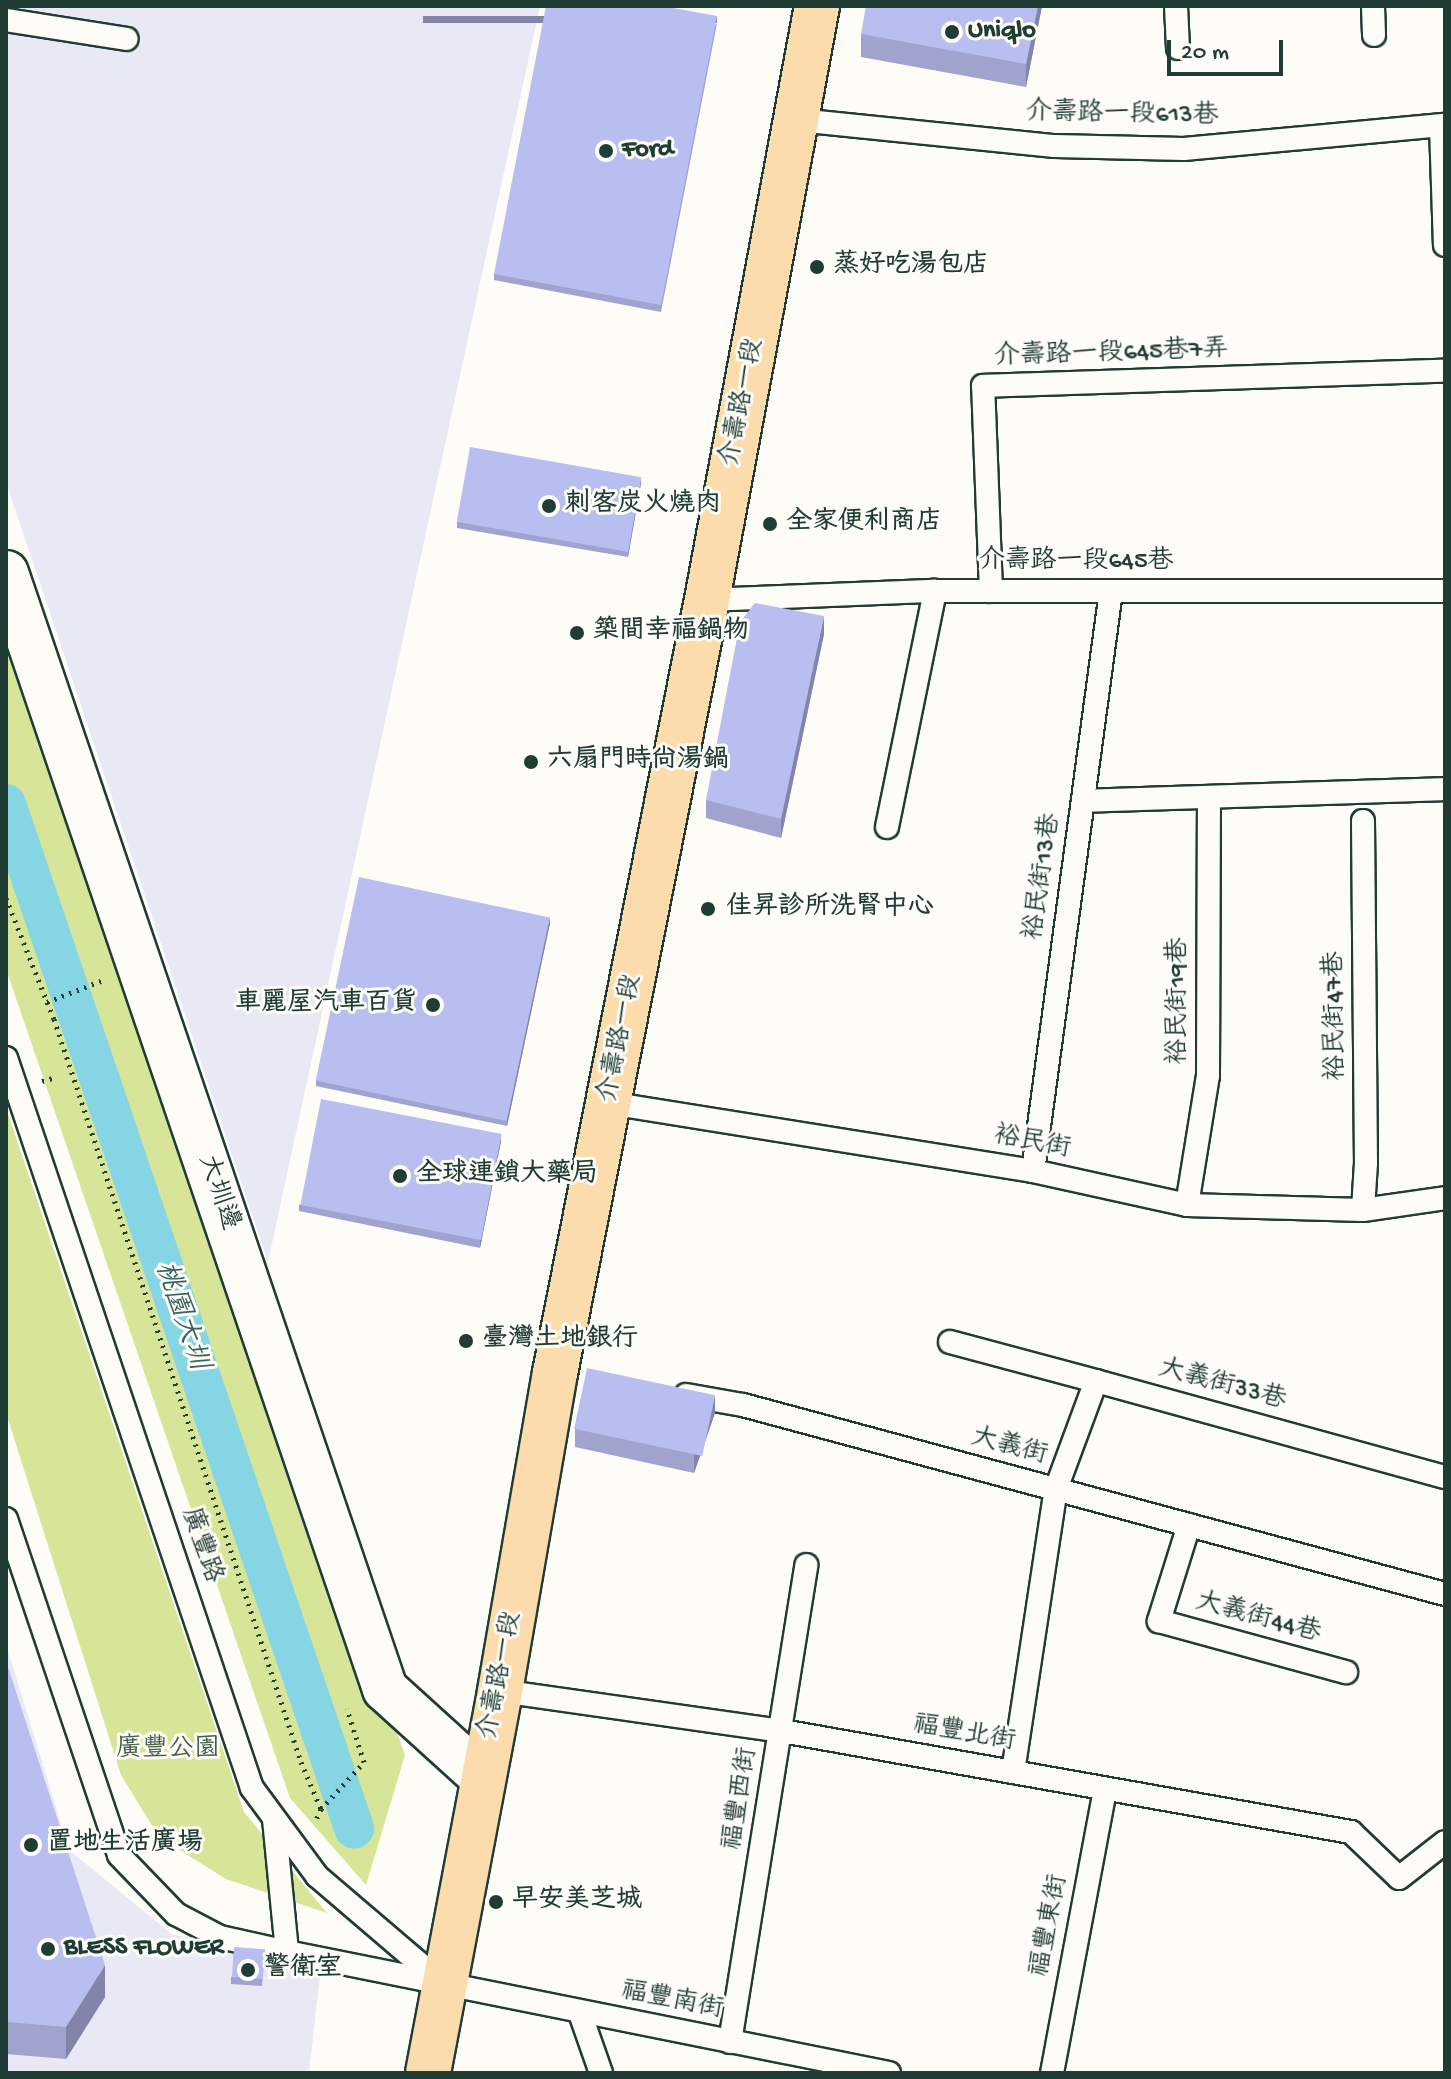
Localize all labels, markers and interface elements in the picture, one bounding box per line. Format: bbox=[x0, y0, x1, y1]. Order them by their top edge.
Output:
place label: Uniqlo bbox=[968, 16, 1036, 48]
marker: Uniqlo bbox=[943, 23, 961, 41]
scale bar bbox=[1171, 24, 1287, 74]
text: 20 m bbox=[1181, 39, 1229, 68]
street label: 介壽路一段613巷 bbox=[1025, 99, 1219, 133]
place label: Ford bbox=[622, 135, 673, 167]
marker: Ford bbox=[597, 142, 615, 160]
place label: 蒸好吃湯包店 bbox=[833, 251, 989, 283]
marker: 蒸好吃湯包店 bbox=[808, 258, 826, 276]
street label: 介壽路一段645巷7弄 bbox=[993, 335, 1229, 375]
street label: 介壽路一段 bbox=[716, 336, 772, 470]
place label: 刺客炭火燒肉 bbox=[565, 490, 721, 522]
marker: 刺客炭火燒肉 bbox=[540, 497, 558, 515]
place label: 全家便利商店 bbox=[786, 508, 942, 540]
marker: 全家便利商店 bbox=[761, 515, 779, 533]
street label: 介壽路一段645巷 bbox=[978, 547, 1174, 579]
place label: 築間幸福鍋物 bbox=[593, 617, 749, 649]
marker: 築間幸福鍋物 bbox=[568, 624, 586, 642]
place label: 六扇門時尚湯鍋 bbox=[547, 746, 729, 778]
marker: 六扇門時尚湯鍋 bbox=[522, 753, 540, 771]
street label: 裕民街13巷 bbox=[1020, 811, 1068, 943]
place label: 佳昇診所洗腎中心 bbox=[726, 893, 934, 925]
marker: 佳昇診所洗腎中心 bbox=[697, 898, 719, 920]
street label: 裕民街19巷 bbox=[1164, 937, 1196, 1065]
street label: 裕民街47巷 bbox=[1320, 951, 1354, 1081]
street label: 介壽路一段 bbox=[594, 972, 650, 1106]
place label: 車麗屋汽車百貨 bbox=[235, 989, 417, 1021]
marker: 車麗屋汽車百貨 bbox=[424, 996, 442, 1014]
street label: 裕民街 bbox=[991, 1121, 1073, 1167]
street label: 大圳邊 bbox=[190, 1151, 244, 1235]
place label: 全球連鎖大藥局 bbox=[416, 1160, 598, 1192]
marker: 全球連鎖大藥局 bbox=[391, 1167, 409, 1185]
water label: 桃園大圳 bbox=[146, 1258, 214, 1374]
place label: 臺灣土地銀行 bbox=[482, 1325, 638, 1357]
marker: 臺灣土地銀行 bbox=[457, 1332, 475, 1350]
street label: 大義街33巷 bbox=[1155, 1354, 1289, 1418]
street label: 大義街 bbox=[967, 1423, 1051, 1473]
street label: 廣豐路 bbox=[173, 1504, 227, 1588]
street label: 大義街44巷 bbox=[1192, 1587, 1324, 1651]
street label: 介壽路一段 bbox=[474, 1609, 530, 1743]
street label: 福豐北街 bbox=[910, 1711, 1018, 1759]
park label: 廣豐公園 bbox=[116, 1735, 220, 1767]
street label: 福豐西街 bbox=[718, 1745, 766, 1853]
place label: 置地生活廣場 bbox=[47, 1829, 203, 1861]
marker: 置地生活廣場 bbox=[22, 1836, 40, 1854]
street label: 福豐東街 bbox=[1026, 1872, 1076, 1980]
place label: 早安美芝城 bbox=[512, 1886, 642, 1918]
marker: 早安美芝城 bbox=[487, 1893, 505, 1911]
place label: BLESS FLOWER bbox=[64, 1933, 224, 1965]
marker: BLESS FLOWER bbox=[39, 1940, 57, 1958]
place label: 警衛室 bbox=[264, 1954, 342, 1986]
marker: 警衛室 bbox=[239, 1961, 257, 1979]
street label: 福豐南街 bbox=[618, 1977, 726, 2027]

